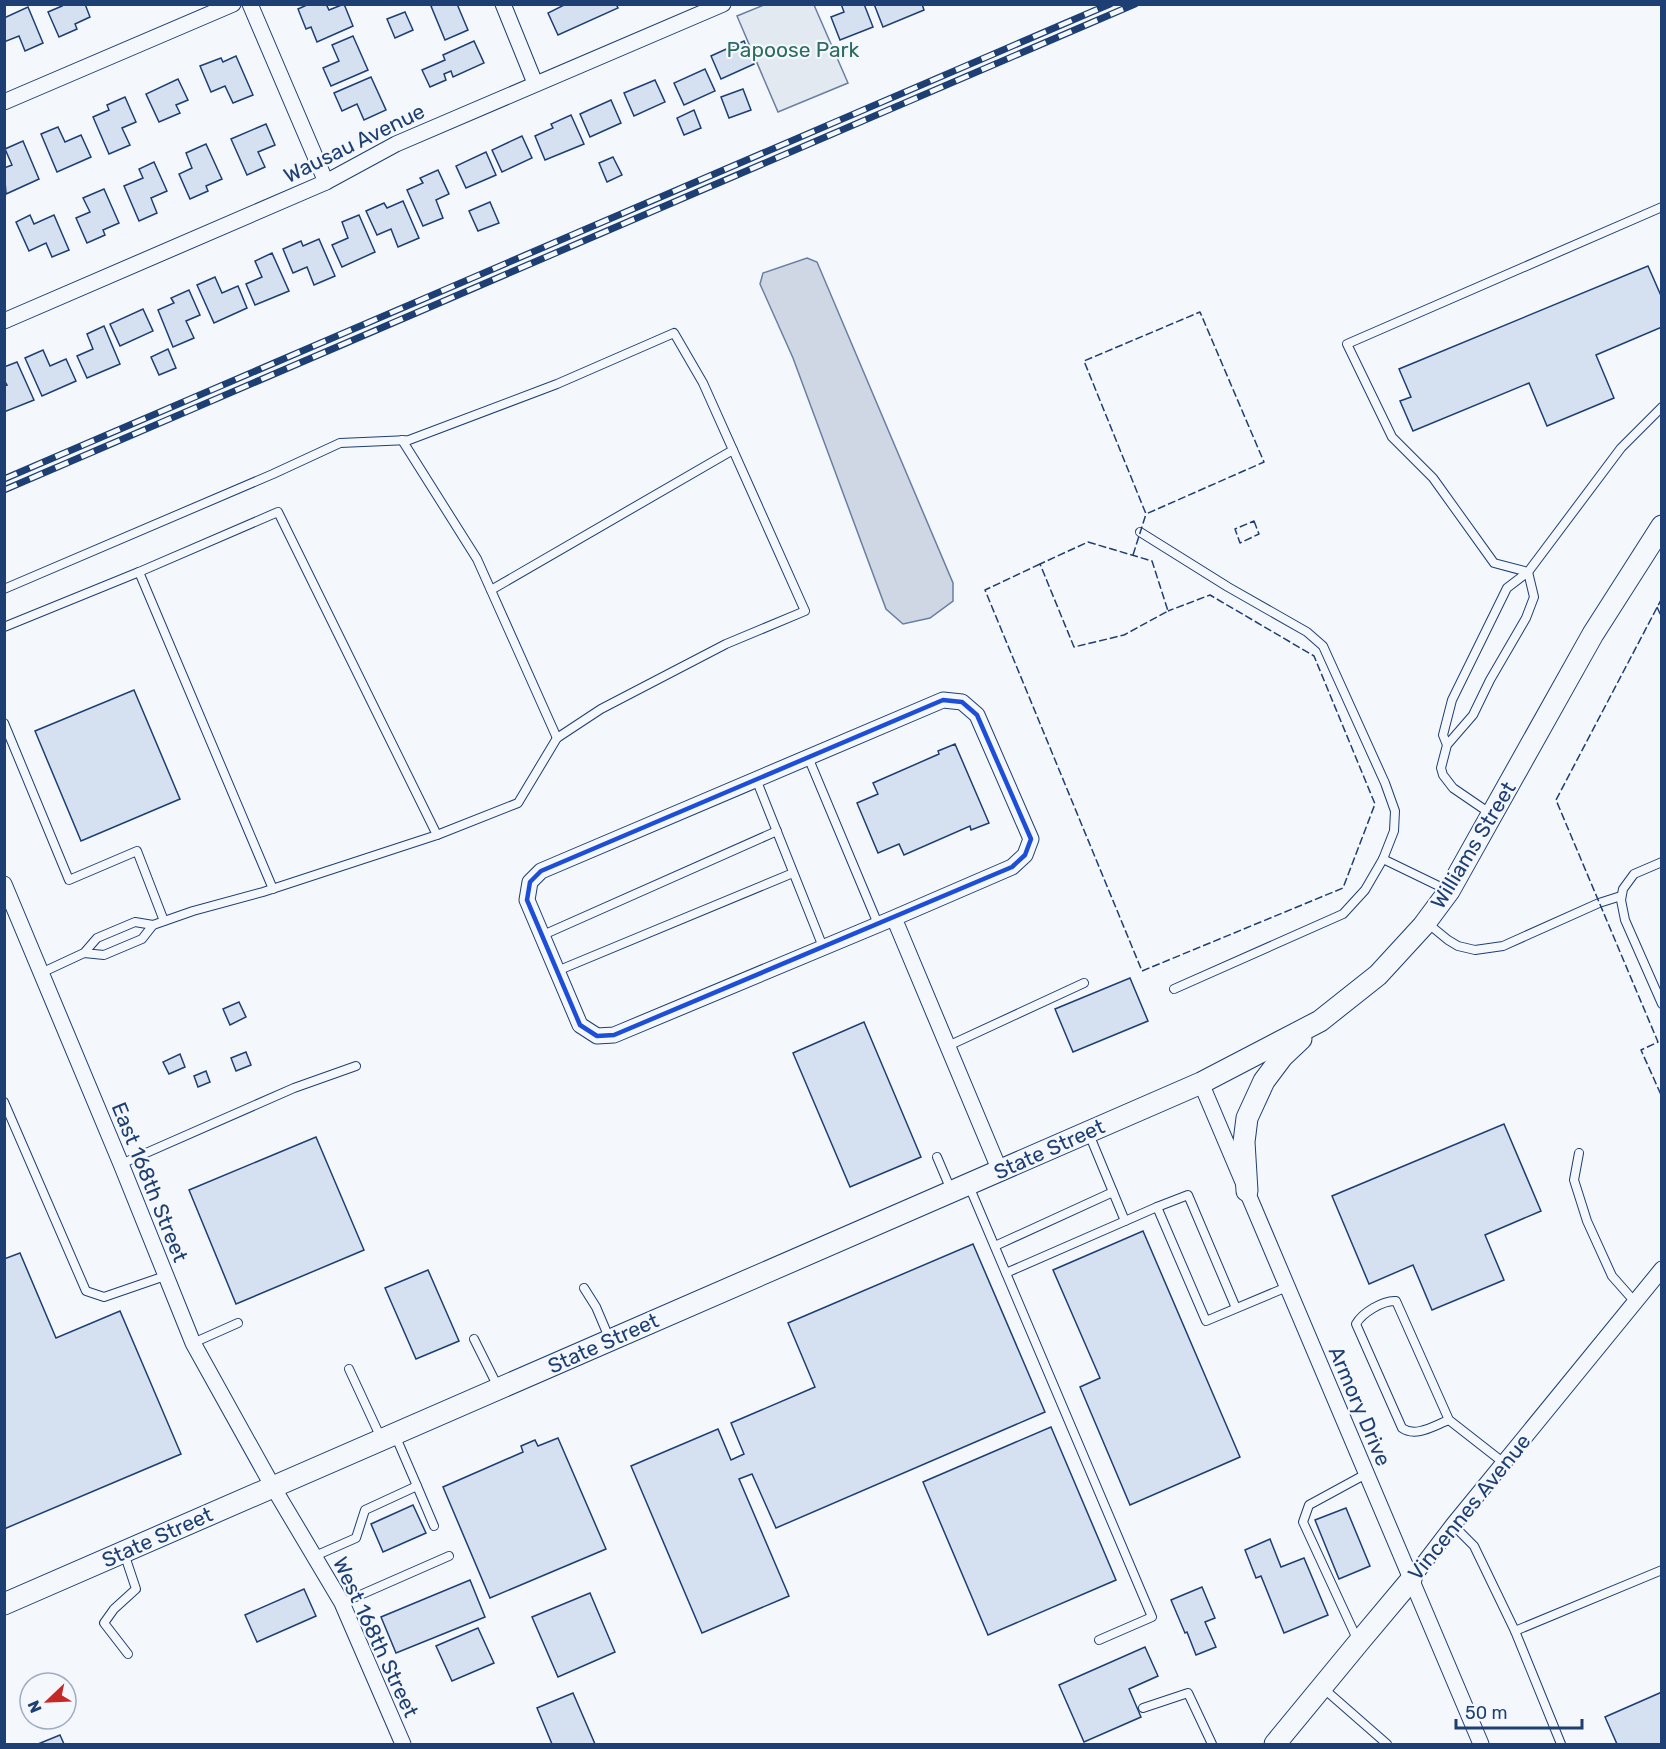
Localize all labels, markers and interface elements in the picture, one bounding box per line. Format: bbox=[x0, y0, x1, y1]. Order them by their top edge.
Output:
park label: Papoose Park bbox=[727, 37, 860, 62]
street label: Wausau Avenue bbox=[279, 98, 429, 188]
street label: Williams Street bbox=[1425, 777, 1521, 913]
street label: East 168th Street bbox=[107, 1098, 193, 1266]
street label: State Street bbox=[990, 1113, 1108, 1185]
street label: State Street bbox=[544, 1307, 662, 1379]
street label: Armory Drive bbox=[1324, 1342, 1396, 1470]
street label: Vincennes Avenue bbox=[1402, 1429, 1536, 1585]
street label: State Street bbox=[98, 1501, 216, 1573]
street label: West 168th Street bbox=[328, 1553, 424, 1721]
north arrow bbox=[18, 1671, 78, 1731]
scale bar bbox=[1456, 1692, 1582, 1730]
text: N bbox=[24, 1698, 46, 1716]
text: 50 m bbox=[1465, 1702, 1508, 1724]

